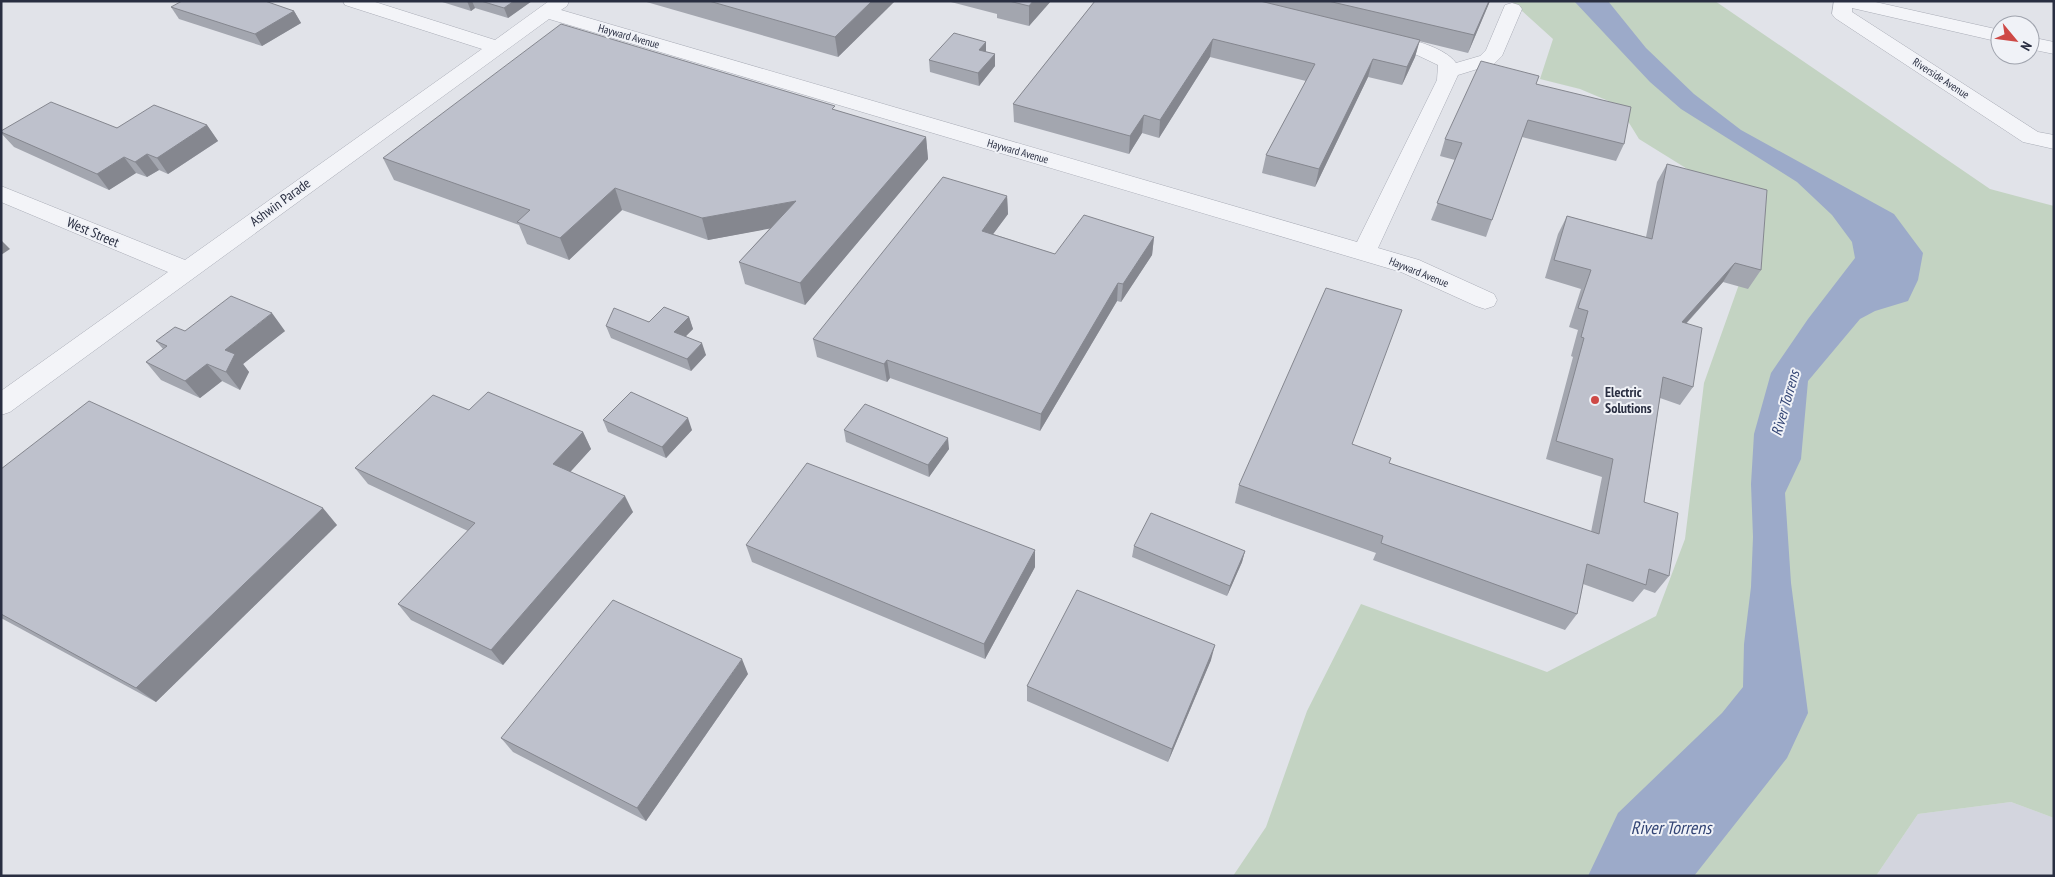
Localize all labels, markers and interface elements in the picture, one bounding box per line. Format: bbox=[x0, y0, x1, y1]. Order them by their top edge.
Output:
north arrow bbox=[1990, 15, 2040, 65]
street label: Hayward Avenue bbox=[597, 21, 662, 52]
text: N bbox=[2017, 39, 2036, 54]
street label: Riverside Avenue bbox=[1910, 54, 1972, 102]
street label: Hayward Avenue bbox=[986, 136, 1051, 167]
street label: Ashwin Parade bbox=[246, 174, 314, 230]
street label: West Street bbox=[64, 213, 122, 251]
street label: Hayward Avenue bbox=[1387, 254, 1451, 290]
water label: River Torrens bbox=[1767, 366, 1804, 438]
place label: Electric Solutions bbox=[1605, 383, 1652, 417]
marker: Electric Solutions bbox=[1589, 394, 1601, 406]
water label: River Torrens bbox=[1631, 816, 1713, 839]

